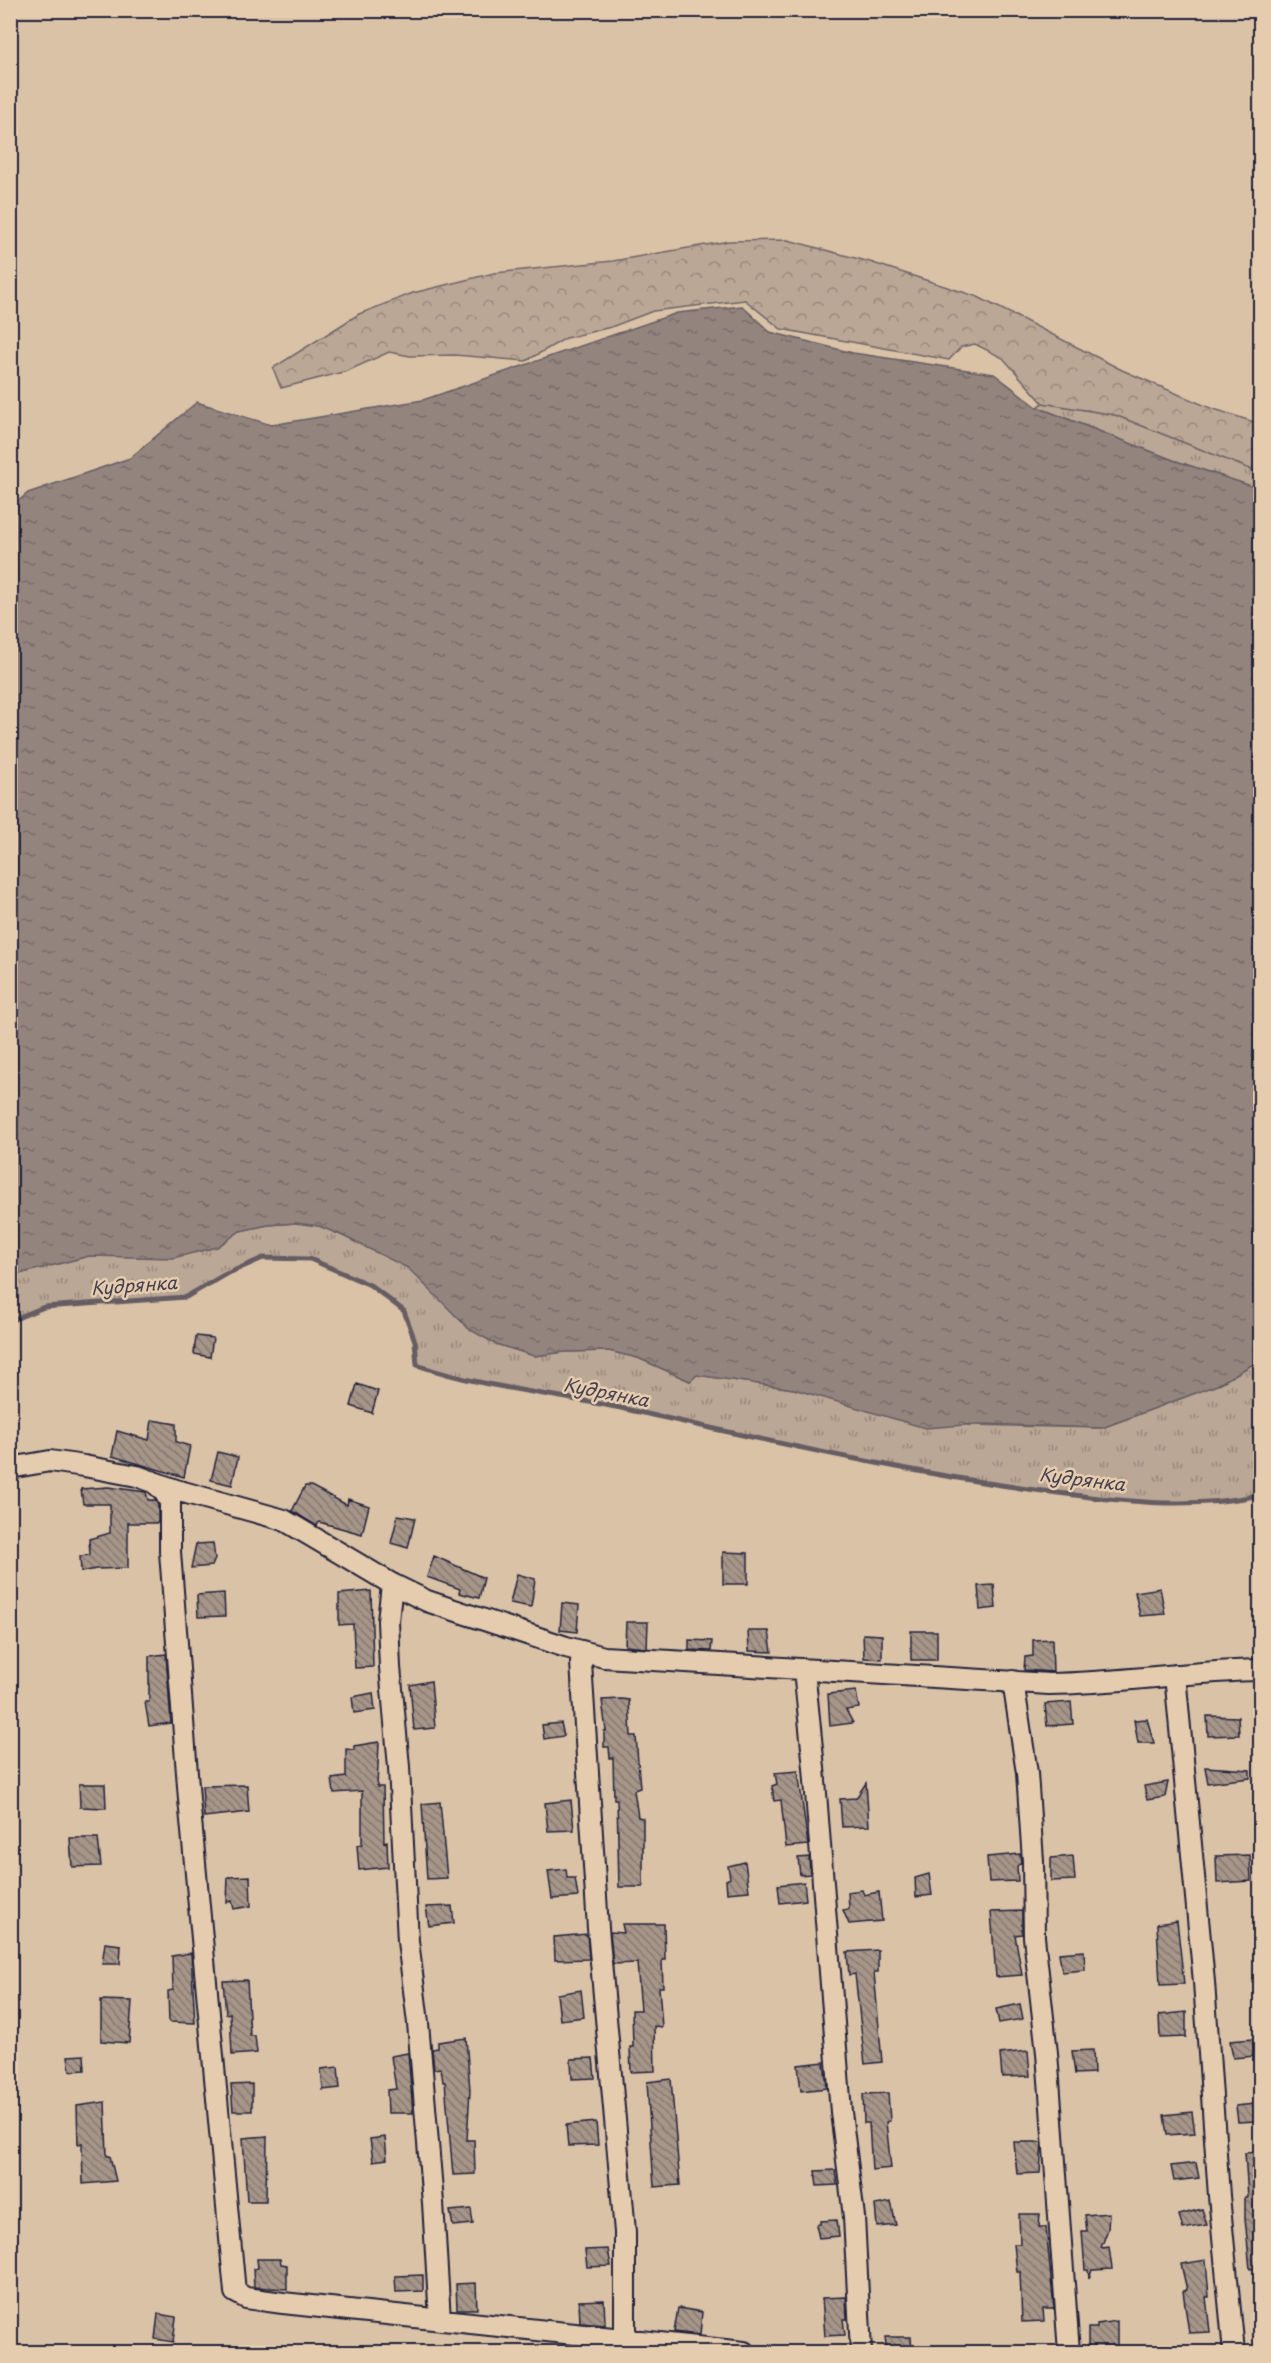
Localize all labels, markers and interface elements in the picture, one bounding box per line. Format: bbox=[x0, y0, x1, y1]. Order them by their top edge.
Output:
water label: Кудрянка bbox=[90, 1268, 179, 1301]
water label: Кудрянка bbox=[561, 1370, 652, 1413]
water label: Кудрянка bbox=[1038, 1460, 1128, 1497]

